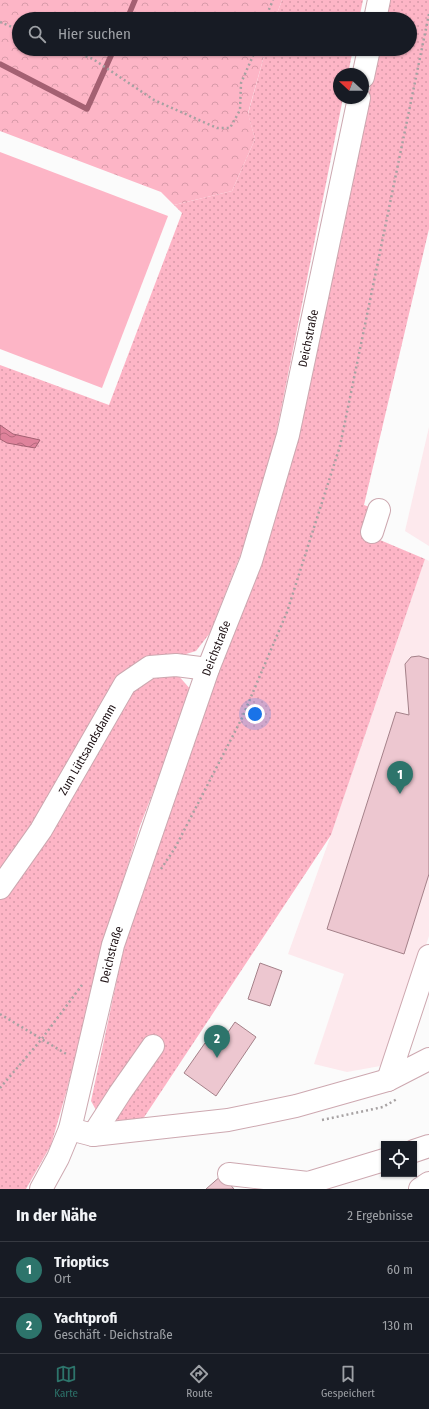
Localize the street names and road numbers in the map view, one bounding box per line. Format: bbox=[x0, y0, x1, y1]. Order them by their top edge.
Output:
street label: Deichstraße bbox=[295, 308, 321, 368]
street label: Deichstraße bbox=[199, 618, 234, 678]
street label: Zum Lüttsandsdamm bbox=[56, 701, 119, 797]
street label: Deichstraße bbox=[97, 924, 126, 985]

